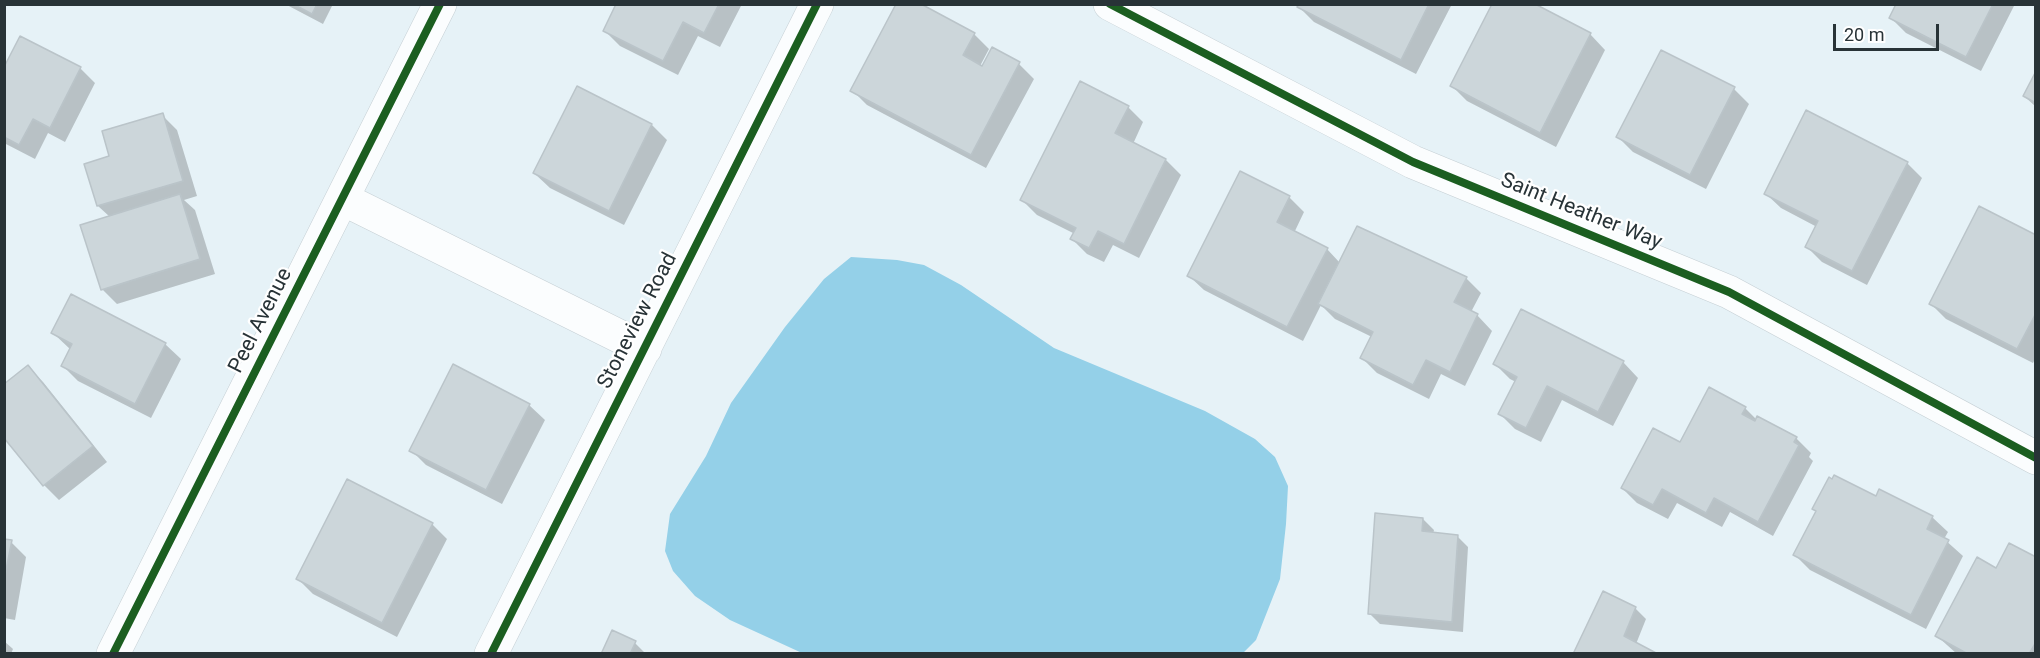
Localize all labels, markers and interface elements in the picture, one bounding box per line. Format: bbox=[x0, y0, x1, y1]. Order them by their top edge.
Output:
scale bar bbox=[1836, 12, 1942, 50]
text: 20 m bbox=[1844, 24, 1884, 45]
street label: Saint Heather Way bbox=[1497, 168, 1665, 256]
street label: Stoneview Road bbox=[593, 249, 683, 393]
street label: Peel Avenue bbox=[224, 264, 298, 378]

